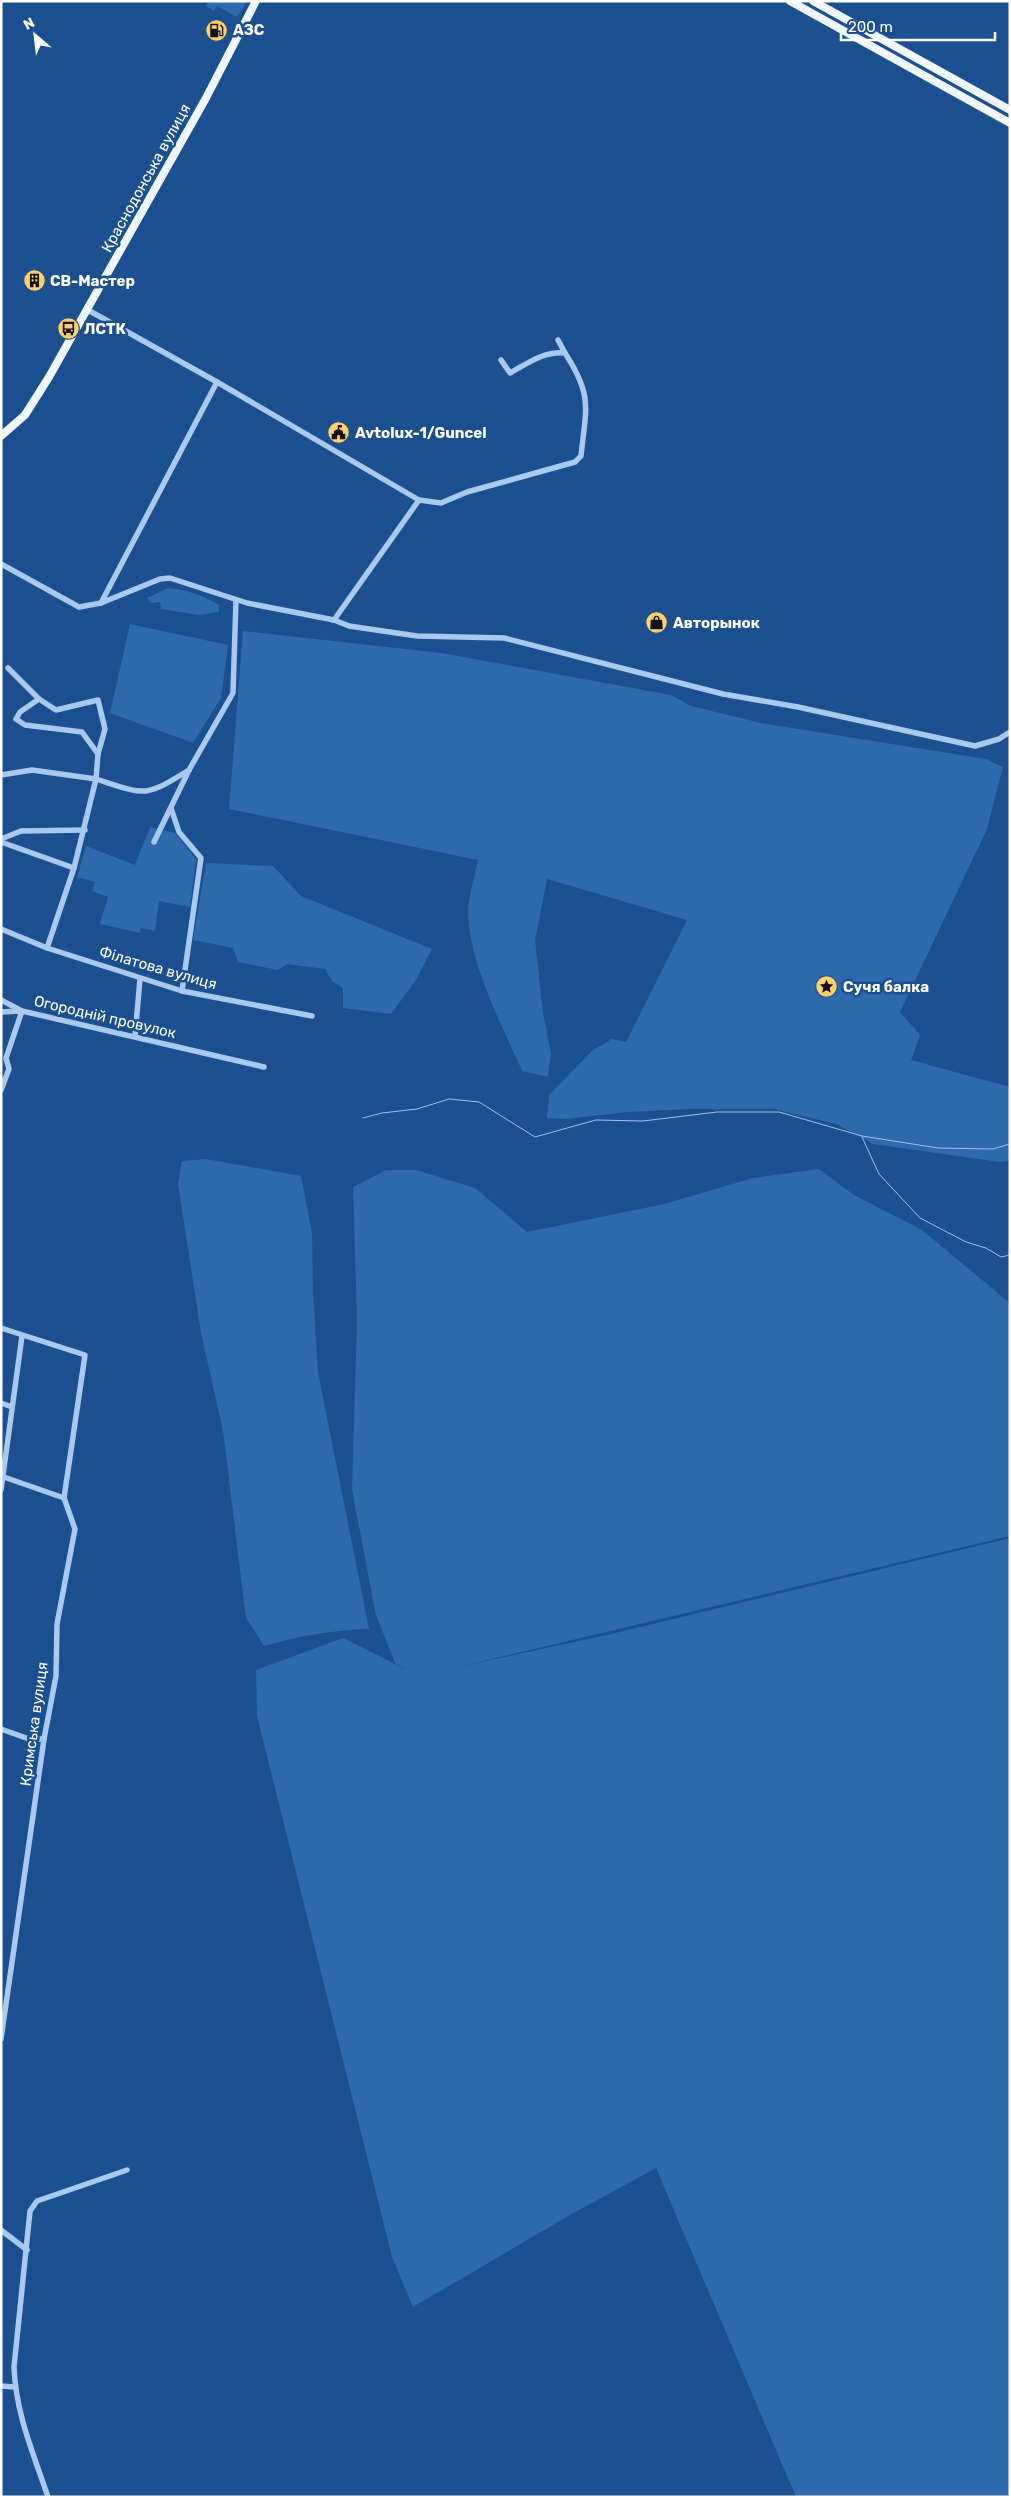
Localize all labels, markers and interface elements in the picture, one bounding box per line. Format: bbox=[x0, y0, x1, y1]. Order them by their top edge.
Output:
north arrow bbox=[10, 10, 60, 60]
scale bar bbox=[841, 10, 995, 42]
text: N bbox=[21, 14, 38, 34]
fuel station icon: АЗС bbox=[205, 18, 229, 42]
text: 200 m bbox=[848, 18, 893, 36]
place label: АЗС bbox=[233, 21, 265, 39]
street label: Краснодонська вулиця bbox=[98, 101, 194, 255]
building icon: СВ-Мастер bbox=[22, 269, 46, 293]
place label: СВ-Мастер bbox=[50, 272, 135, 290]
bus stop icon: ЛСТК bbox=[56, 317, 80, 341]
place label: ЛСТК bbox=[84, 320, 126, 338]
public building icon: Avtolux-1/Guncel bbox=[327, 421, 351, 445]
place label: Avtolux-1/Guncel bbox=[355, 424, 487, 442]
shop icon: Авторынок bbox=[645, 611, 669, 635]
place label: Авторынок bbox=[673, 614, 760, 632]
street label: Філатова вулиця bbox=[97, 943, 219, 993]
place icon: Сучя балка bbox=[815, 975, 839, 999]
place label: Сучя балка bbox=[843, 978, 929, 996]
street label: Огородній провулок bbox=[32, 992, 178, 1042]
street label: Кримська вулиця bbox=[16, 1661, 52, 1787]

